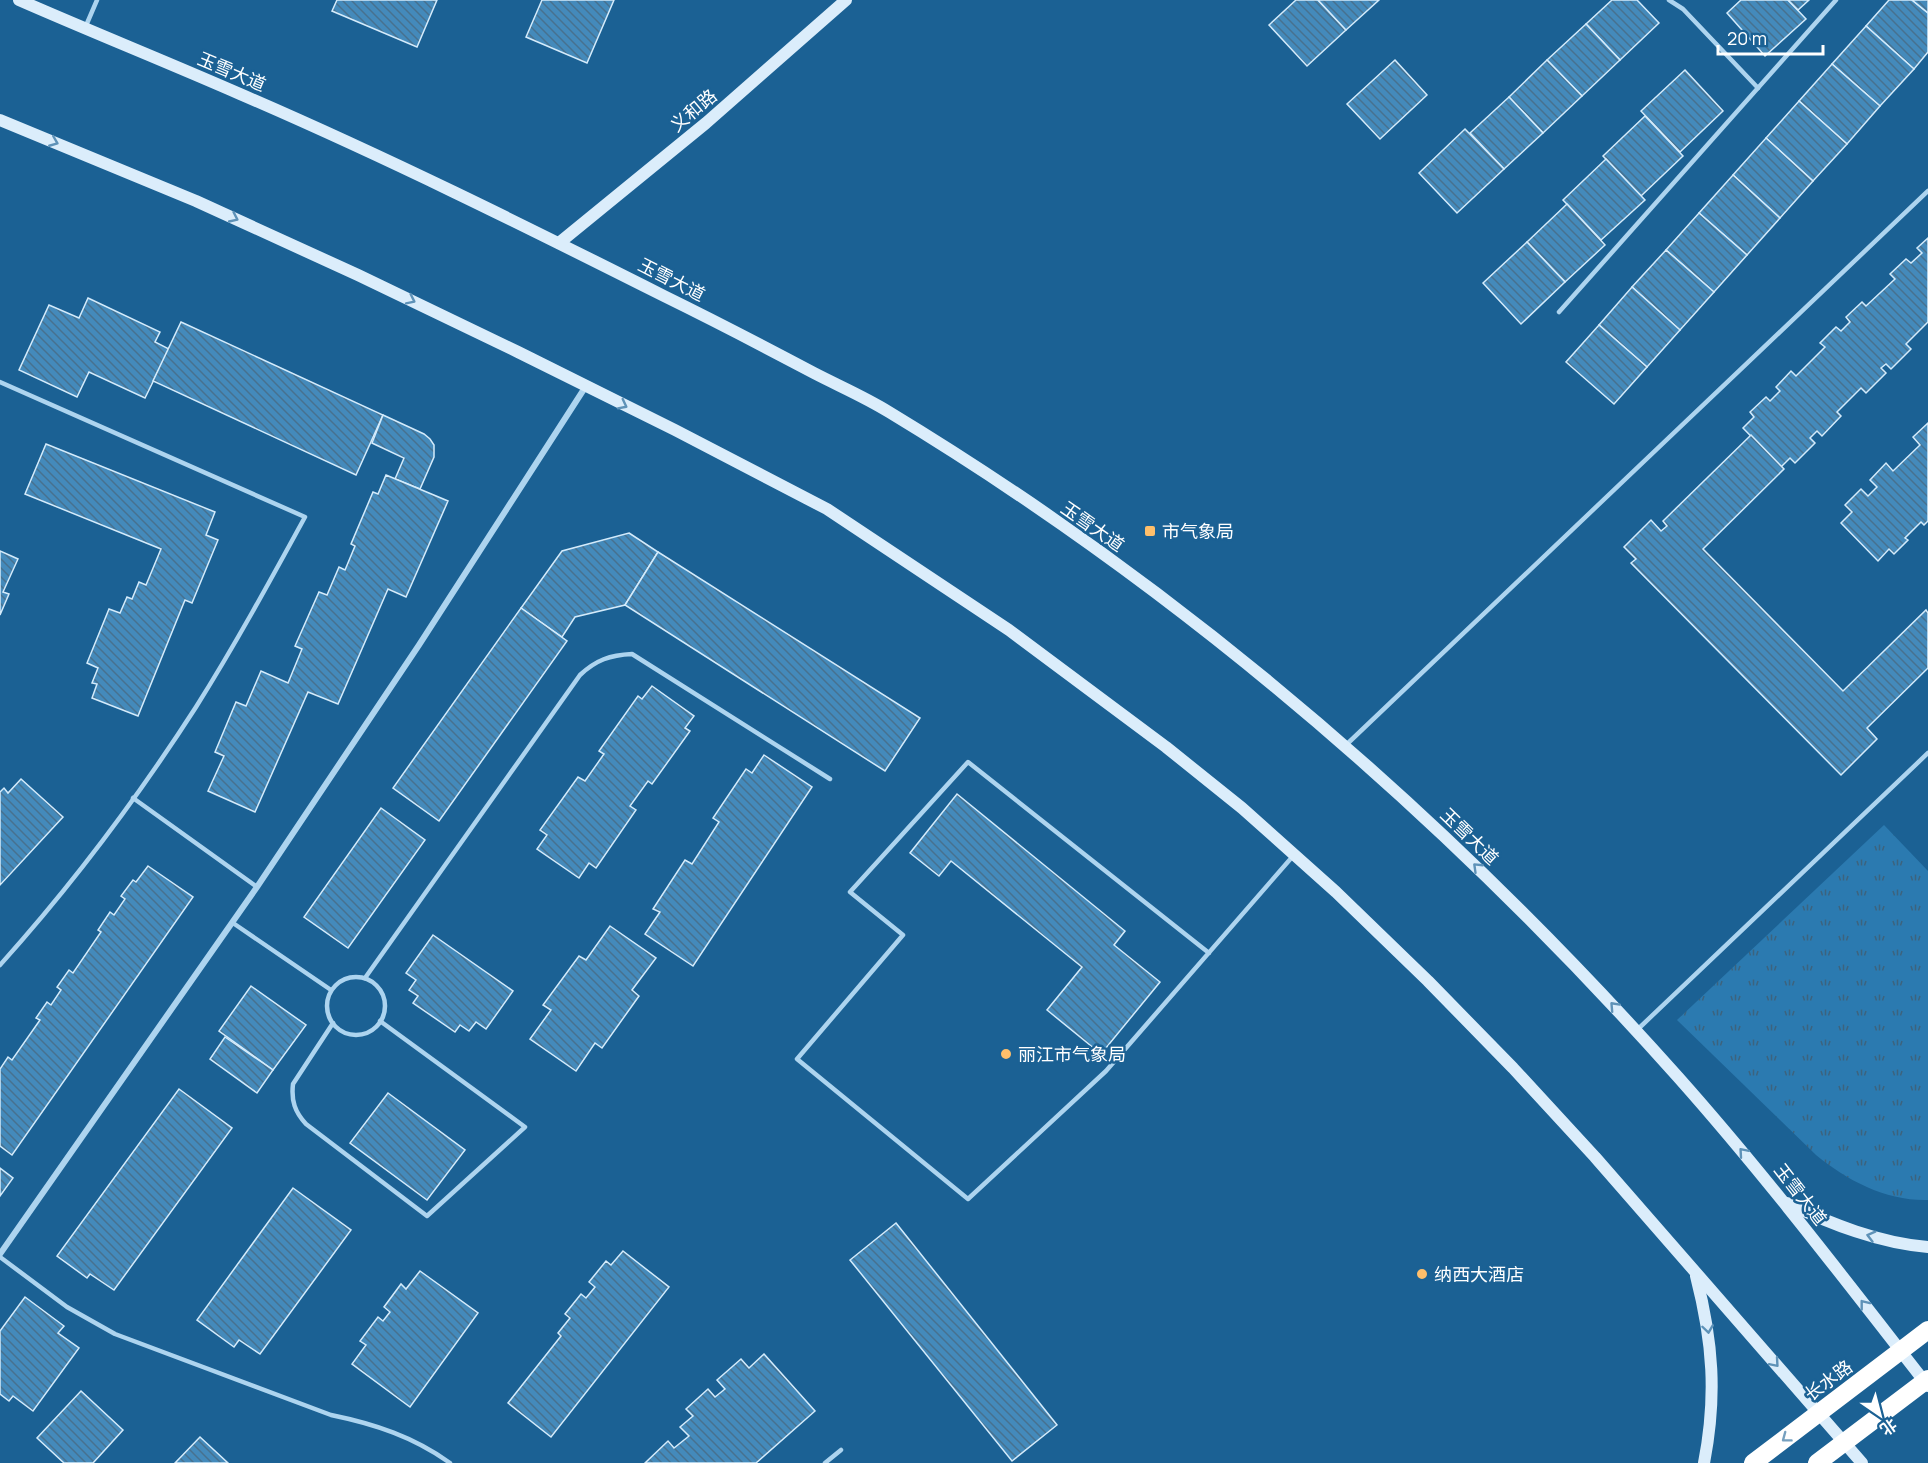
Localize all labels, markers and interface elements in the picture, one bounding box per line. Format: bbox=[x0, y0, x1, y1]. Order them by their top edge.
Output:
scale bar bbox=[1718, 18, 1823, 56]
text: 20 m bbox=[1727, 26, 1767, 50]
street label: 玉雪大道 bbox=[194, 46, 270, 96]
street label: 义和路 bbox=[665, 83, 721, 137]
one-way arrow bbox=[48, 135, 59, 147]
one-way arrow bbox=[227, 211, 238, 223]
street label: 玉雪大道 bbox=[634, 252, 710, 306]
one-way arrow bbox=[404, 293, 415, 305]
one-way arrow bbox=[617, 397, 628, 409]
street label: 玉雪大道 bbox=[1057, 496, 1129, 556]
place label: 市气象局 bbox=[1162, 519, 1234, 543]
marker: 市气象局 bbox=[1143, 524, 1157, 538]
street label: 玉雪大道 bbox=[1436, 802, 1504, 870]
one-way arrow bbox=[1473, 863, 1483, 874]
one-way arrow bbox=[1610, 1002, 1621, 1013]
place label: 丽江市气象局 bbox=[1018, 1042, 1126, 1066]
marker: 丽江市气象局 bbox=[999, 1047, 1013, 1061]
one-way arrow bbox=[1739, 1148, 1750, 1159]
street label: 玉雪大道 bbox=[1769, 1158, 1833, 1230]
one-way arrow bbox=[1866, 1230, 1876, 1243]
place label: 纳西大酒店 bbox=[1434, 1262, 1524, 1286]
marker: 纳西大酒店 bbox=[1415, 1267, 1429, 1281]
one-way arrow bbox=[1861, 1300, 1872, 1311]
one-way arrow bbox=[1701, 1324, 1713, 1334]
street label: 长水路 bbox=[1799, 1354, 1857, 1406]
one-way arrow bbox=[1768, 1356, 1779, 1367]
north arrow bbox=[1850, 1385, 1910, 1445]
text: 北 bbox=[1876, 1414, 1901, 1441]
one-way arrow bbox=[1781, 1431, 1792, 1442]

